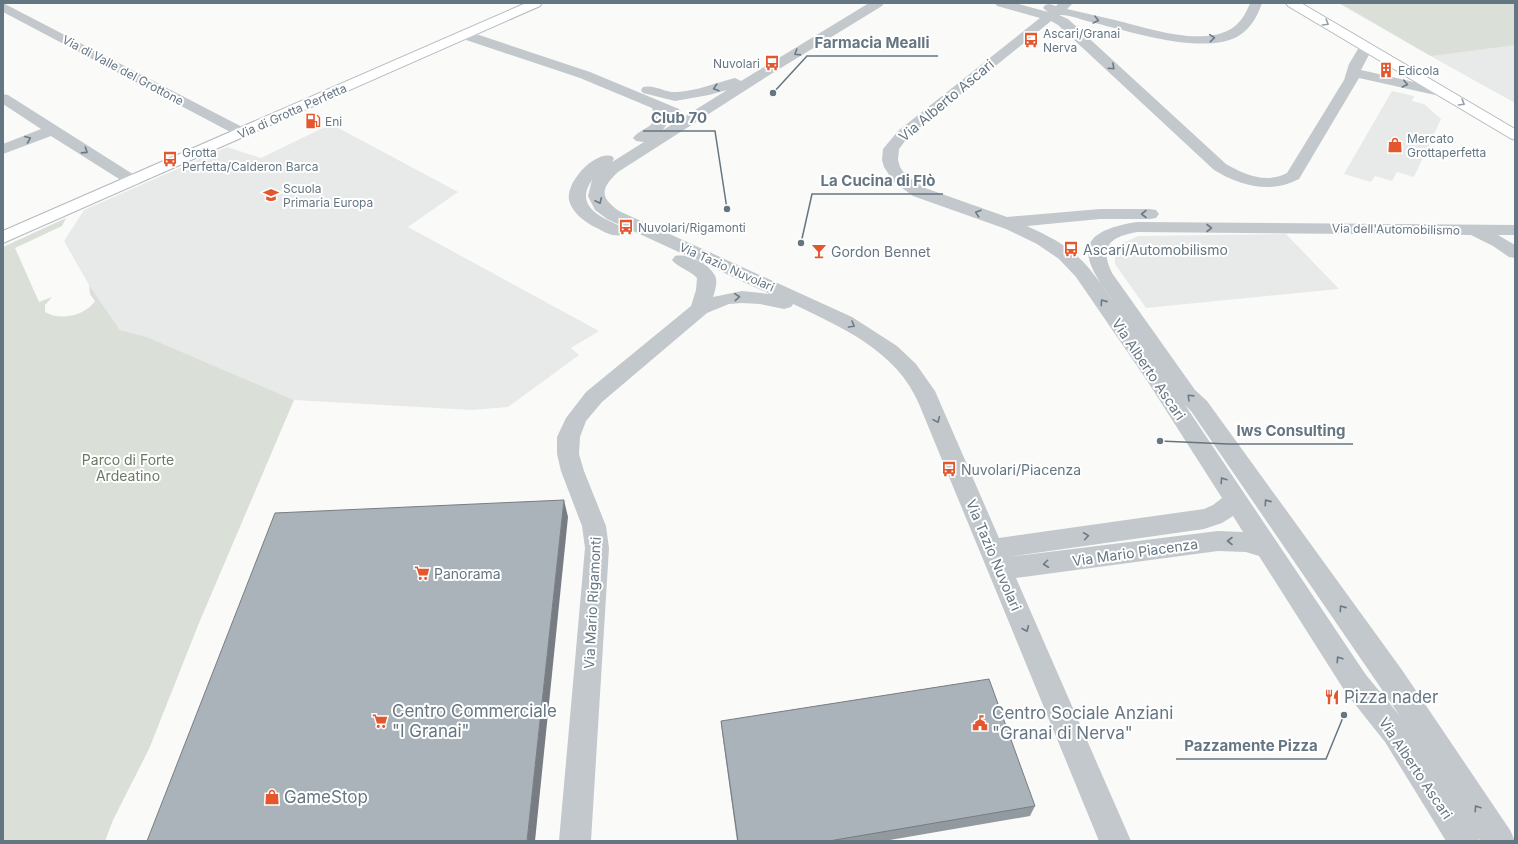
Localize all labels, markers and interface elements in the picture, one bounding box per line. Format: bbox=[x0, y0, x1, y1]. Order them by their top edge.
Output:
one-way arrow bbox=[1093, 15, 1100, 24]
one-way arrow bbox=[1322, 18, 1329, 25]
place label: Ascari/Granai Nerva bbox=[1043, 26, 1120, 55]
callout: Farmacia Mealli bbox=[807, 29, 938, 56]
bus stop icon: Ascari/Granai Nerva bbox=[1022, 31, 1040, 49]
street label: Via di Valle del Grottone bbox=[60, 32, 186, 108]
text: Farmacia Mealli bbox=[815, 33, 930, 52]
one-way arrow bbox=[1209, 34, 1215, 43]
one-way arrow bbox=[794, 48, 801, 55]
bus stop icon: Nuvolari bbox=[763, 54, 781, 72]
street label: Via Alberto Ascari bbox=[895, 55, 997, 145]
place label: Nuvolari bbox=[713, 56, 760, 71]
building icon: Edicola bbox=[1377, 61, 1395, 79]
one-way arrow bbox=[1107, 62, 1115, 70]
place label: Edicola bbox=[1398, 63, 1439, 78]
one-way arrow bbox=[1402, 79, 1408, 87]
street label: Via di Grotta Perfetta bbox=[235, 80, 349, 142]
one-way arrow bbox=[713, 84, 720, 92]
one-way arrow bbox=[1458, 99, 1465, 106]
callout: Club 70 bbox=[643, 104, 715, 131]
text: Club 70 bbox=[651, 108, 707, 127]
fuel station icon: Eni bbox=[304, 112, 322, 130]
place label: Eni bbox=[325, 114, 342, 129]
place label: Mercato Grottaperfetta bbox=[1407, 131, 1486, 160]
one-way arrow bbox=[24, 136, 31, 144]
shop icon: Mercato Grottaperfetta bbox=[1386, 136, 1404, 154]
place label: Grotta Perfetta/Calderon Barca bbox=[182, 145, 318, 174]
one-way arrow bbox=[81, 146, 88, 153]
bus stop icon: Grotta Perfetta/Calderon Barca bbox=[161, 150, 179, 168]
callout: La Cucina di Flò bbox=[812, 167, 943, 194]
text: La Cucina di Flò bbox=[821, 171, 935, 190]
place label: Scuola Primaria Europa bbox=[283, 181, 373, 210]
school or university icon: Scuola Primaria Europa bbox=[262, 186, 280, 204]
one-way arrow bbox=[594, 196, 602, 204]
one-way arrow bbox=[975, 210, 982, 218]
one-way arrow bbox=[1141, 210, 1147, 218]
bus stop icon: Nuvolari/Rigamonti bbox=[617, 218, 635, 236]
place label: Nuvolari/Rigamonti bbox=[638, 220, 746, 235]
street label: Via dell'Automobilismo bbox=[1332, 220, 1460, 238]
one-way arrow bbox=[1206, 223, 1212, 232]
street label: Via Tazio Nuvolari bbox=[677, 239, 777, 295]
bus stop icon: Ascari/Automobilismo bbox=[1062, 240, 1080, 258]
place label: Ascari/Automobilismo bbox=[1083, 241, 1228, 258]
bar icon: Gordon Bennet bbox=[810, 242, 828, 260]
place label: Gordon Bennet bbox=[831, 243, 931, 260]
one-way arrow bbox=[734, 292, 740, 301]
one-way arrow bbox=[1101, 299, 1108, 306]
street label: Via Alberto Ascari bbox=[1109, 315, 1189, 423]
one-way arrow bbox=[848, 321, 855, 328]
one-way arrow bbox=[1187, 394, 1195, 402]
one-way arrow bbox=[932, 416, 940, 423]
callout: Iws Consulting bbox=[1228, 417, 1353, 444]
text: Iws Consulting bbox=[1237, 421, 1345, 440]
park label: Parco di Forte Ardeatino bbox=[82, 451, 174, 484]
bus stop icon: Nuvolari/Piacenza bbox=[940, 460, 958, 478]
place label: Nuvolari/Piacenza bbox=[961, 461, 1081, 478]
one-way arrow bbox=[1220, 477, 1227, 484]
street label: Via Tazio Nuvolari bbox=[963, 497, 1025, 613]
one-way arrow bbox=[1265, 499, 1272, 506]
one-way arrow bbox=[1083, 532, 1089, 541]
street label: Via Mario Piacenza bbox=[1071, 535, 1199, 569]
street label: Via Mario Rigamonti bbox=[580, 536, 604, 670]
one-way arrow bbox=[1227, 537, 1233, 545]
one-way arrow bbox=[1042, 559, 1049, 568]
supermarket icon: Panorama bbox=[413, 564, 431, 582]
place label: Panorama bbox=[434, 565, 501, 582]
one-way arrow bbox=[1340, 605, 1347, 612]
one-way arrow bbox=[1021, 626, 1029, 633]
one-way arrow bbox=[1337, 656, 1344, 663]
place label: Pizza nader bbox=[1344, 687, 1439, 707]
restaurant icon: Pizza nader bbox=[1323, 688, 1341, 706]
place label: Centro Commerciale "I Granai" bbox=[392, 701, 557, 741]
place label: Centro Sociale Anziani "Granai di Nerva" bbox=[992, 703, 1173, 743]
supermarket icon: Centro Commerciale "I Granai" bbox=[371, 712, 389, 730]
public building icon: Centro Sociale Anziani "Granai di Nerva" bbox=[971, 714, 989, 732]
street label: Via Alberto Ascari bbox=[1376, 714, 1456, 822]
callout: Pazzamente Pizza bbox=[1176, 732, 1326, 759]
text: Pazzamente Pizza bbox=[1184, 736, 1318, 755]
place label: GameStop bbox=[284, 787, 368, 807]
shop icon: GameStop bbox=[263, 788, 281, 806]
one-way arrow bbox=[1475, 806, 1482, 813]

